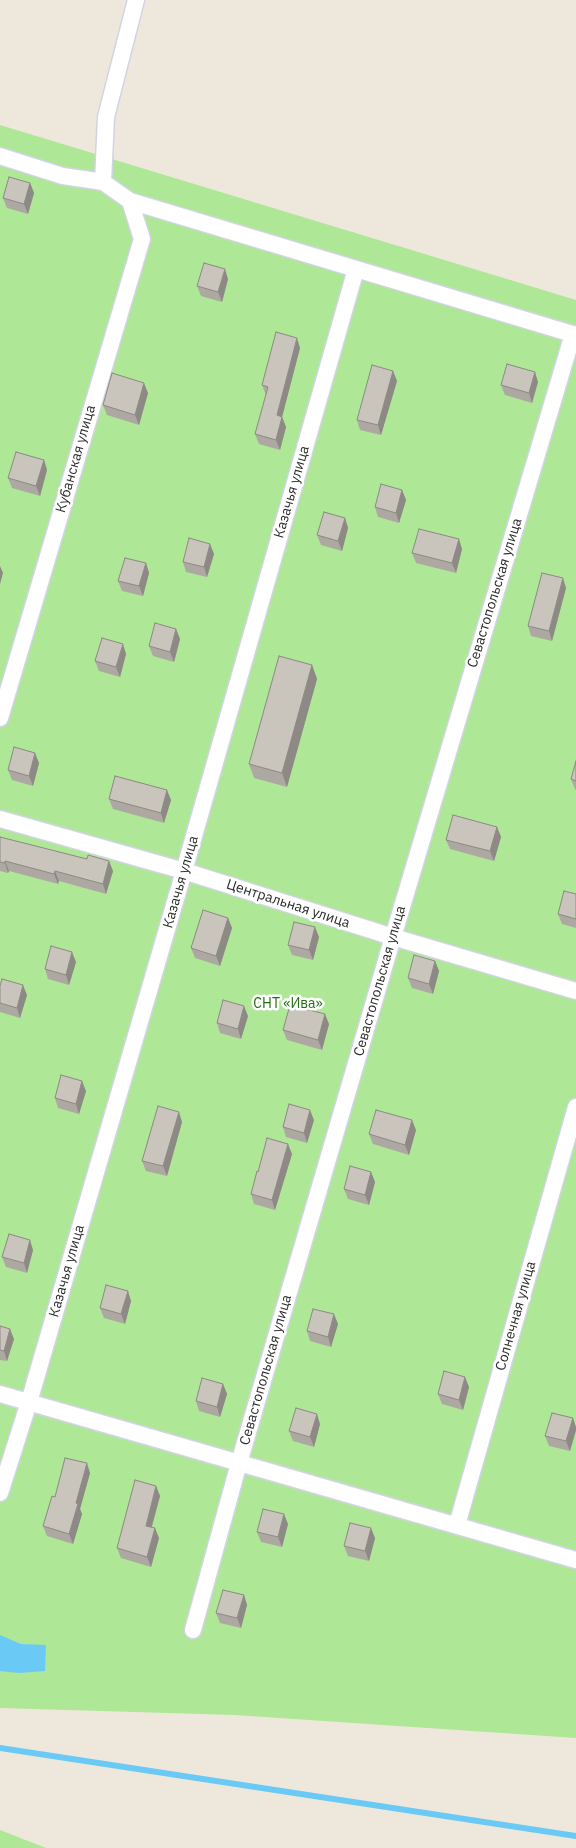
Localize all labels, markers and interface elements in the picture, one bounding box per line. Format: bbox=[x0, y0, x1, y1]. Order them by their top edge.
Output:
street label: Кубанская улица bbox=[53, 403, 99, 515]
street label: Казачья улица bbox=[271, 444, 313, 540]
street label: Севастопольская улица bbox=[464, 516, 526, 670]
street label: Казачья улица bbox=[160, 834, 202, 930]
street label: Центральная улица bbox=[224, 876, 352, 932]
street label: Севастопольская улица bbox=[350, 904, 410, 1058]
park label: СНТ «Ива» bbox=[253, 996, 323, 1012]
street label: Казачья улица bbox=[46, 1223, 88, 1319]
street label: Солнечная улица bbox=[492, 1259, 540, 1373]
street label: Севастопольская улица bbox=[236, 1293, 296, 1447]

